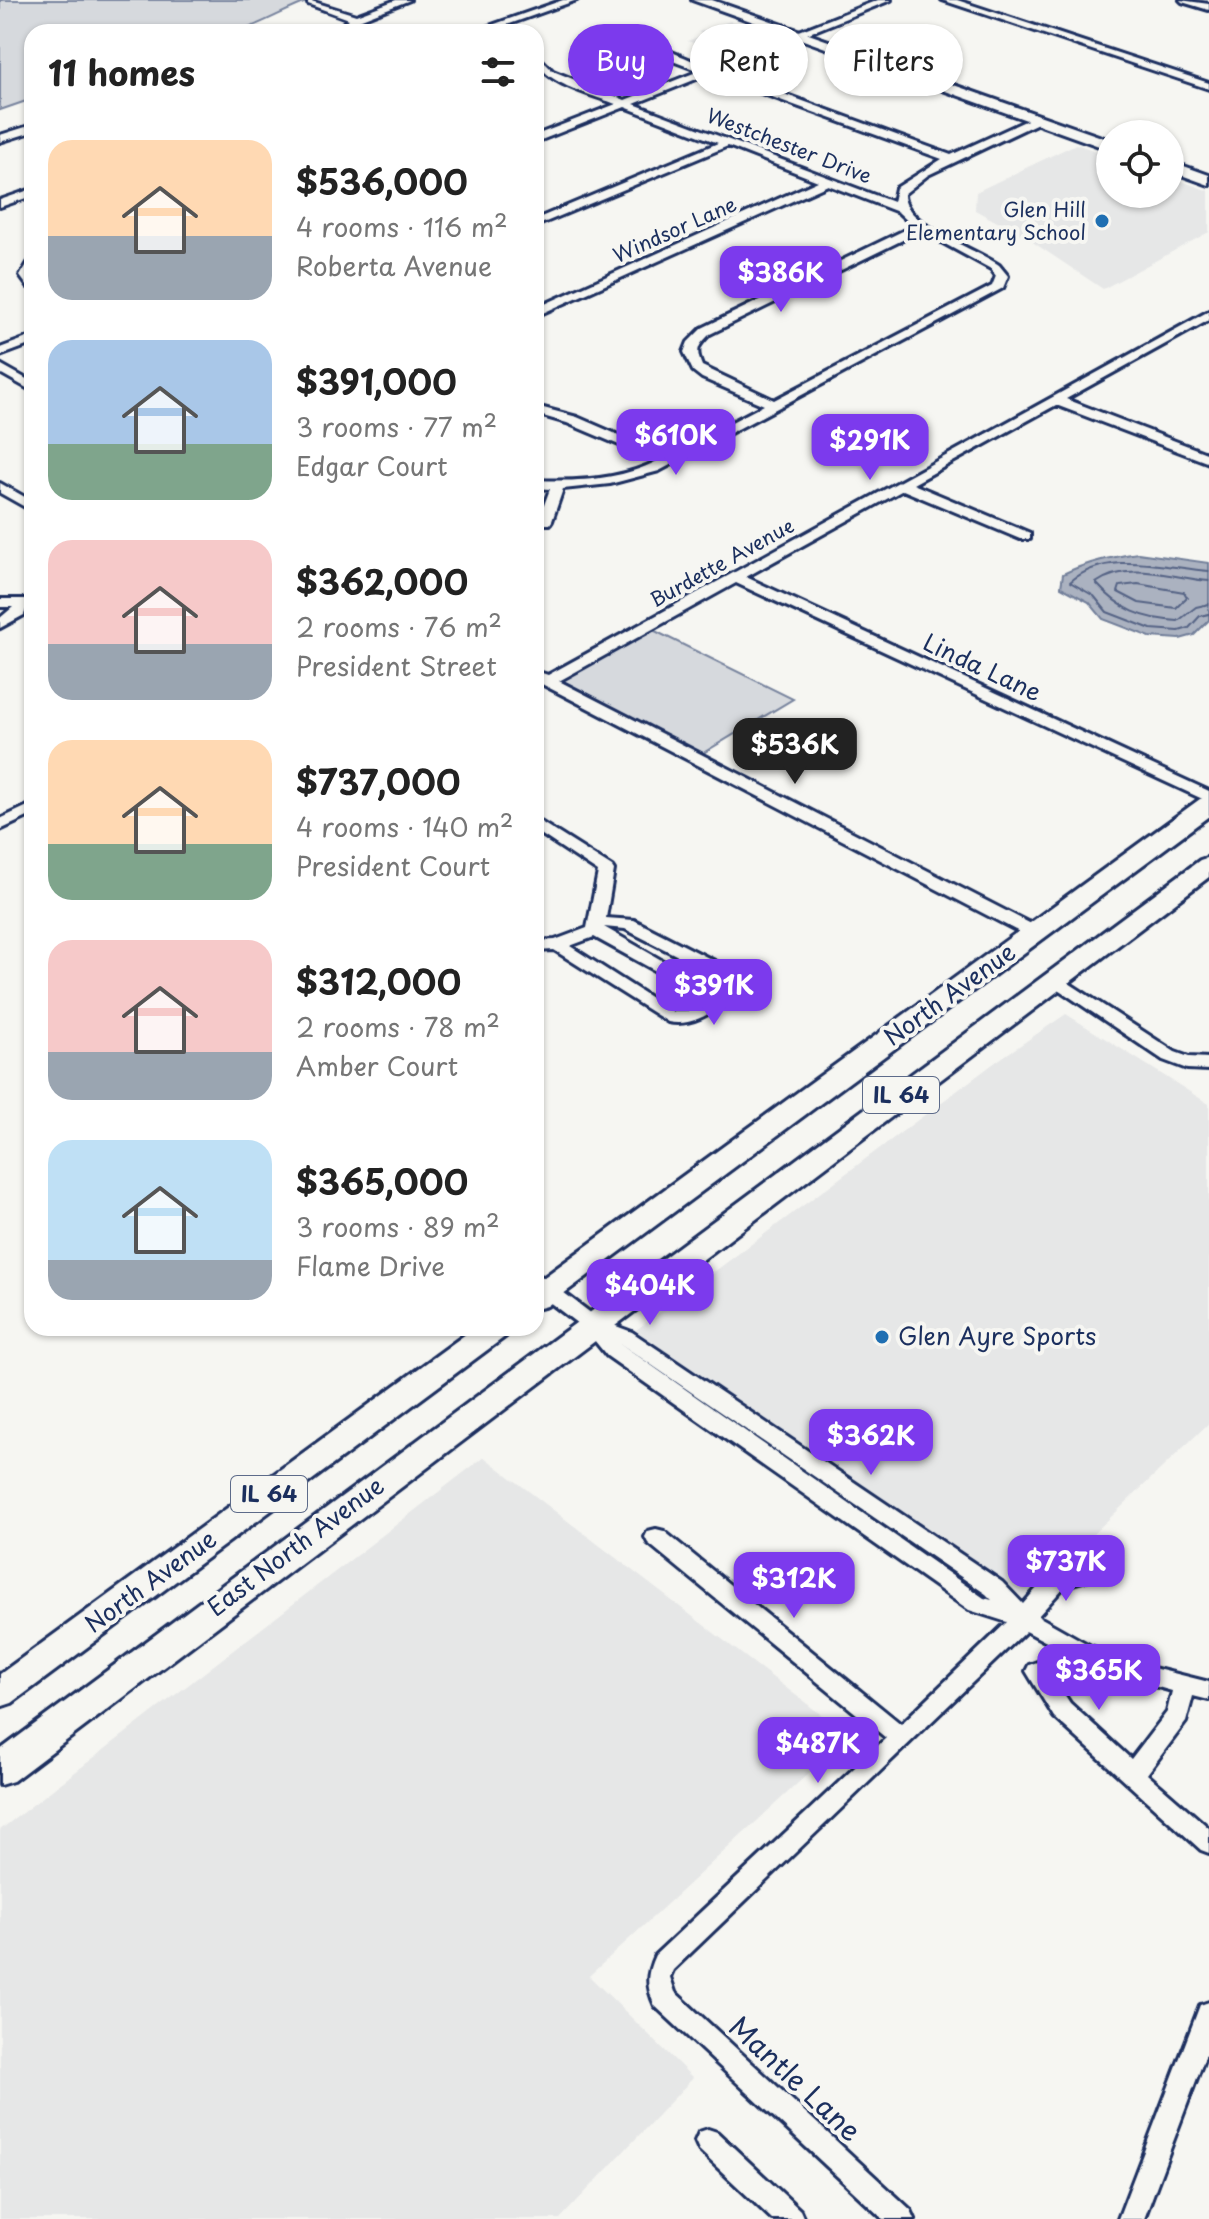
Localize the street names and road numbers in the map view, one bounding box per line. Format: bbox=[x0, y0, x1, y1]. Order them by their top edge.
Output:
street label: Westchester Drive bbox=[702, 100, 876, 190]
street label: Windsor Lane bbox=[608, 188, 741, 270]
street label: Burdette Avenue bbox=[644, 510, 799, 614]
street label: Linda Lane bbox=[918, 623, 1048, 709]
street label: North Avenue bbox=[876, 933, 1022, 1054]
road number: IL 64 bbox=[863, 1077, 939, 1113]
street label: East North Avenue bbox=[199, 1467, 391, 1624]
road number: IL 64 bbox=[231, 1476, 307, 1512]
street label: North Avenue bbox=[77, 1520, 223, 1641]
street label: Mantle Lane bbox=[720, 2005, 872, 2151]

